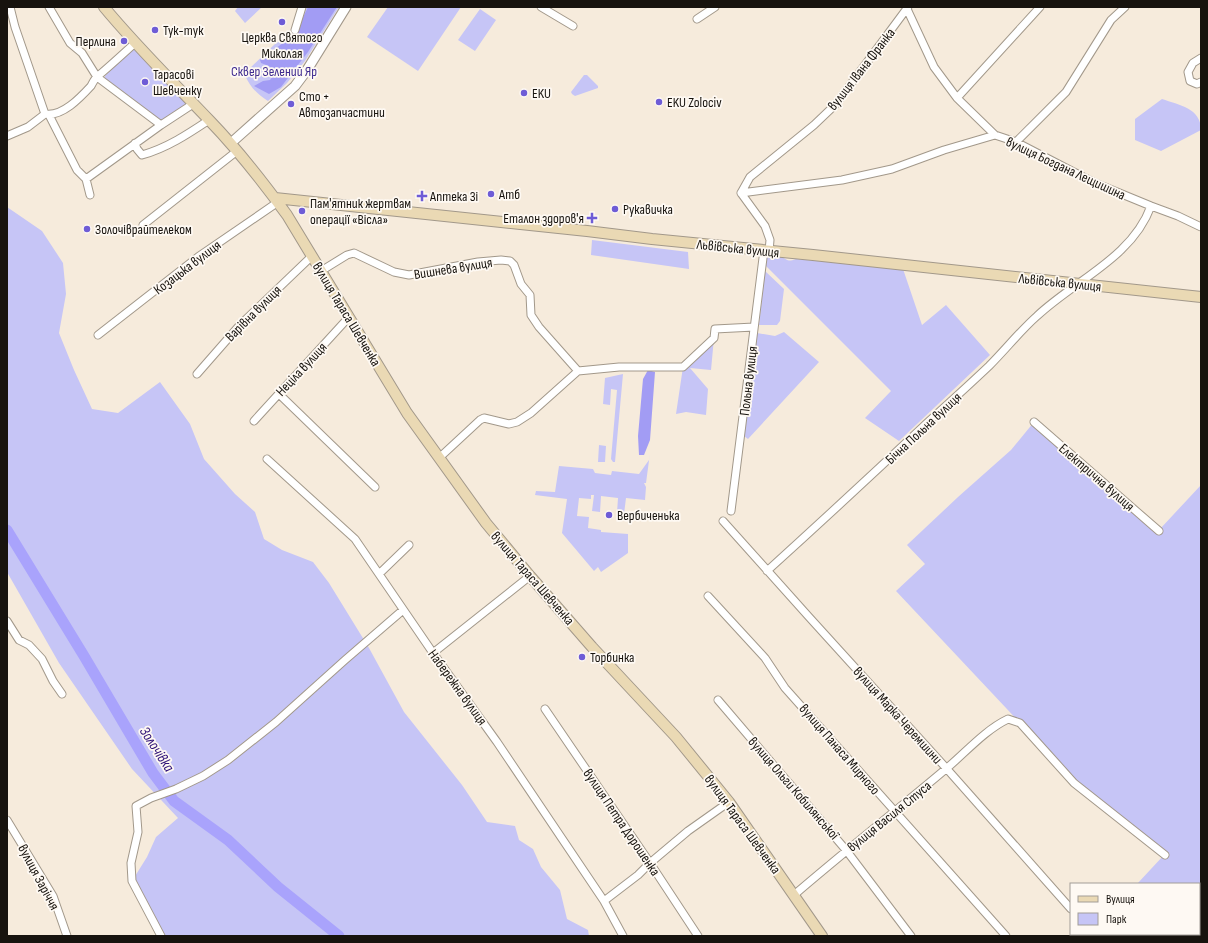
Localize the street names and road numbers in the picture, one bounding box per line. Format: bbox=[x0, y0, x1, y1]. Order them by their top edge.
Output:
street label: вулиця Івана Франка bbox=[824, 25, 899, 114]
street label: вулиця Богдана Лещишина bbox=[1003, 133, 1128, 204]
street label: Львівська вулиця bbox=[695, 236, 780, 261]
street label: Козацька вулиця bbox=[150, 237, 224, 298]
street label: Вишнева вулиця bbox=[413, 254, 493, 283]
street label: вулиця Тараса Шевченка bbox=[309, 259, 384, 369]
street label: Львівська вулиця bbox=[1017, 270, 1102, 295]
street label: Варівна вулиця bbox=[222, 282, 285, 345]
street label: Неціла вулиця bbox=[272, 339, 331, 400]
street label: Польна вулиця bbox=[736, 345, 761, 417]
street label: Бічна Польна вулиця bbox=[882, 389, 965, 468]
street label: Електрична вулиця bbox=[1055, 440, 1138, 515]
street label: вулиця Тараса Шевченка bbox=[487, 528, 578, 629]
street label: Набережна вулиця bbox=[424, 646, 491, 729]
street label: вулиця Марка Черемшини bbox=[850, 663, 946, 768]
street label: вулиця Панаса Мирного bbox=[796, 700, 884, 798]
street label: вулиця Ольги Кобилянської bbox=[744, 733, 843, 843]
street label: вулиця Петра Дорошенка bbox=[579, 765, 664, 879]
street label: вулиця Тараса Шевченка bbox=[701, 771, 784, 877]
street label: вулиця Василя Стуса bbox=[844, 777, 935, 855]
street label: вулиця Заріччя bbox=[14, 841, 63, 913]

